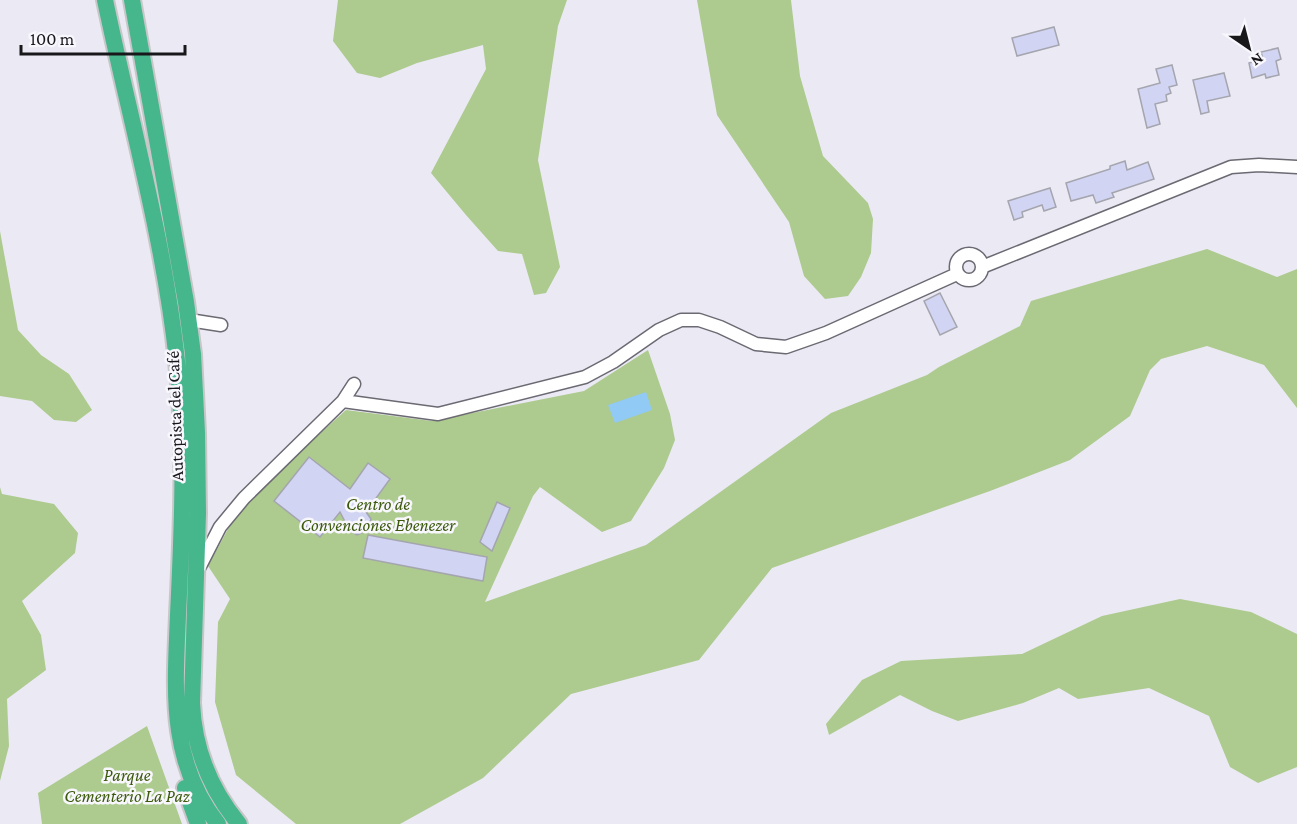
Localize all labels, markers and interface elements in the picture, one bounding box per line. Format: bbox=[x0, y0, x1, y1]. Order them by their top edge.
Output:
scale bar bbox=[21, 18, 184, 56]
north arrow bbox=[1219, 18, 1279, 78]
text: 100 m bbox=[30, 29, 75, 49]
text: N bbox=[1248, 50, 1267, 70]
street label: Autopista del Café bbox=[163, 350, 187, 482]
park label: Centro de Convenciones Ebenezer bbox=[301, 494, 456, 535]
park label: Parque Cementerio La Paz bbox=[64, 765, 190, 806]

